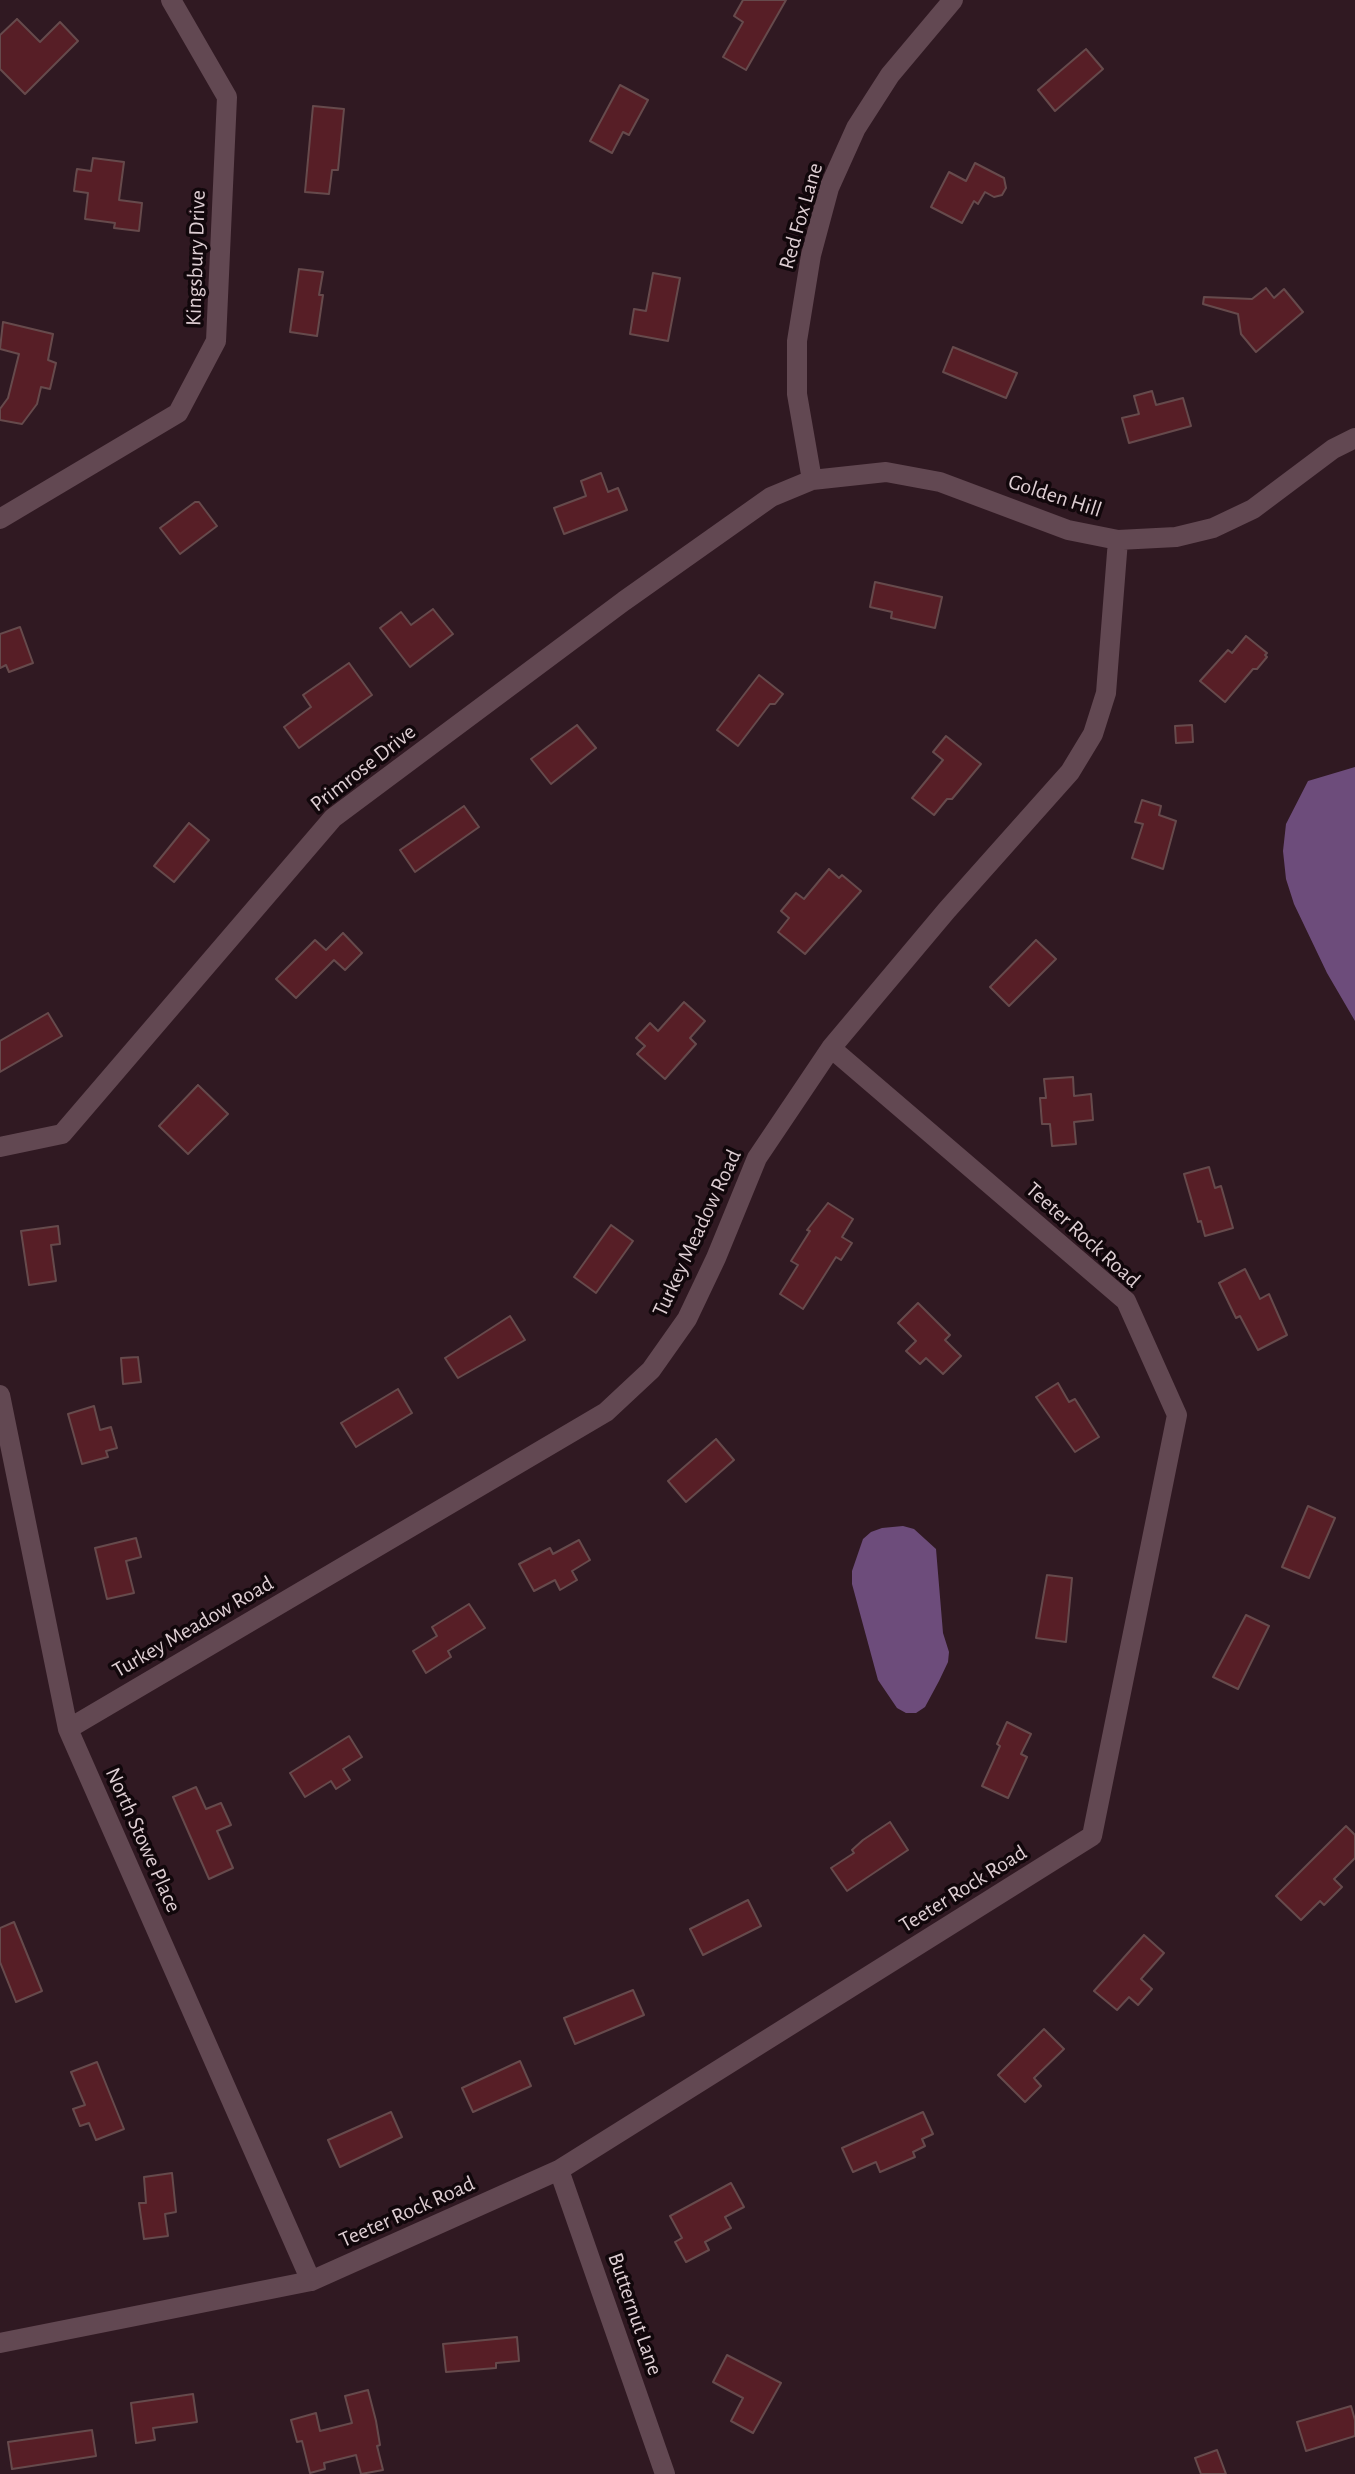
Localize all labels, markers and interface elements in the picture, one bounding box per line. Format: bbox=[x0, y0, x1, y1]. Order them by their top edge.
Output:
street label: Red Fox Lane bbox=[773, 160, 829, 272]
street label: Kingsbury Drive bbox=[180, 190, 212, 326]
street label: Golden Hill bbox=[1005, 468, 1105, 524]
street label: Primrose Drive bbox=[305, 719, 421, 817]
street label: Turkey Meadow Road bbox=[647, 1145, 747, 1321]
street label: Teeter Rock Road bbox=[1020, 1177, 1146, 1293]
street label: Turkey Meadow Road bbox=[108, 1570, 278, 1684]
street label: North Stowe Place bbox=[99, 1763, 187, 1917]
street label: Teeter Rock Road bbox=[894, 1839, 1032, 1939]
street label: Teeter Rock Road bbox=[335, 2170, 479, 2254]
street label: Butternut Lane bbox=[602, 2249, 668, 2379]

